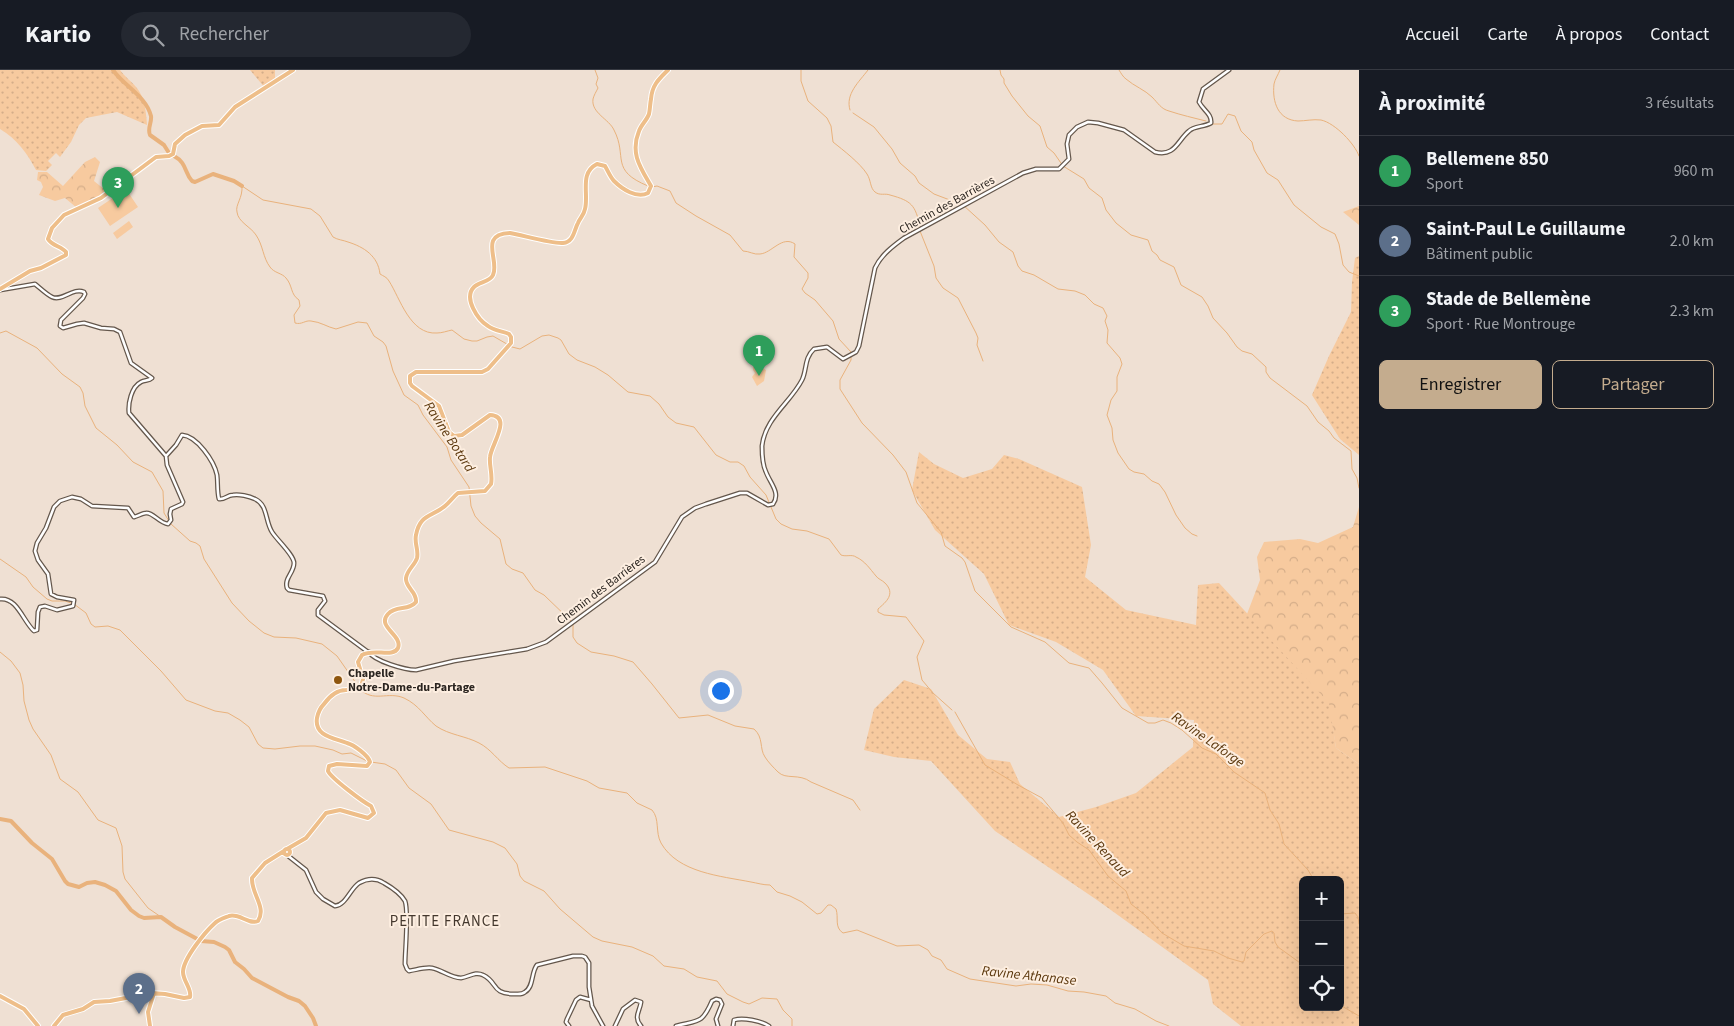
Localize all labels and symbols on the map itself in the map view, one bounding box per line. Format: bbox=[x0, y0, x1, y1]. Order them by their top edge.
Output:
pin: 3 bbox=[102, 167, 134, 208]
street label: Chemin des Barrières bbox=[896, 172, 998, 238]
pin: 1 bbox=[743, 335, 775, 376]
water label: Ravine Botard bbox=[419, 398, 480, 477]
street label: Chemin des Barrières bbox=[553, 551, 649, 629]
place label: Chapelle Notre-Dame-du-Partage bbox=[348, 665, 475, 696]
marker: Chapelle Notre-Dame-du-Partage bbox=[332, 674, 344, 686]
your location bbox=[708, 678, 734, 704]
water label: Ravine Laforge bbox=[1167, 707, 1249, 773]
water label: Ravine Renaud bbox=[1060, 806, 1134, 882]
district label: PETITE FRANCE bbox=[390, 911, 500, 932]
water label: Ravine Athanase bbox=[981, 961, 1078, 991]
pin: 2 bbox=[123, 973, 155, 1014]

